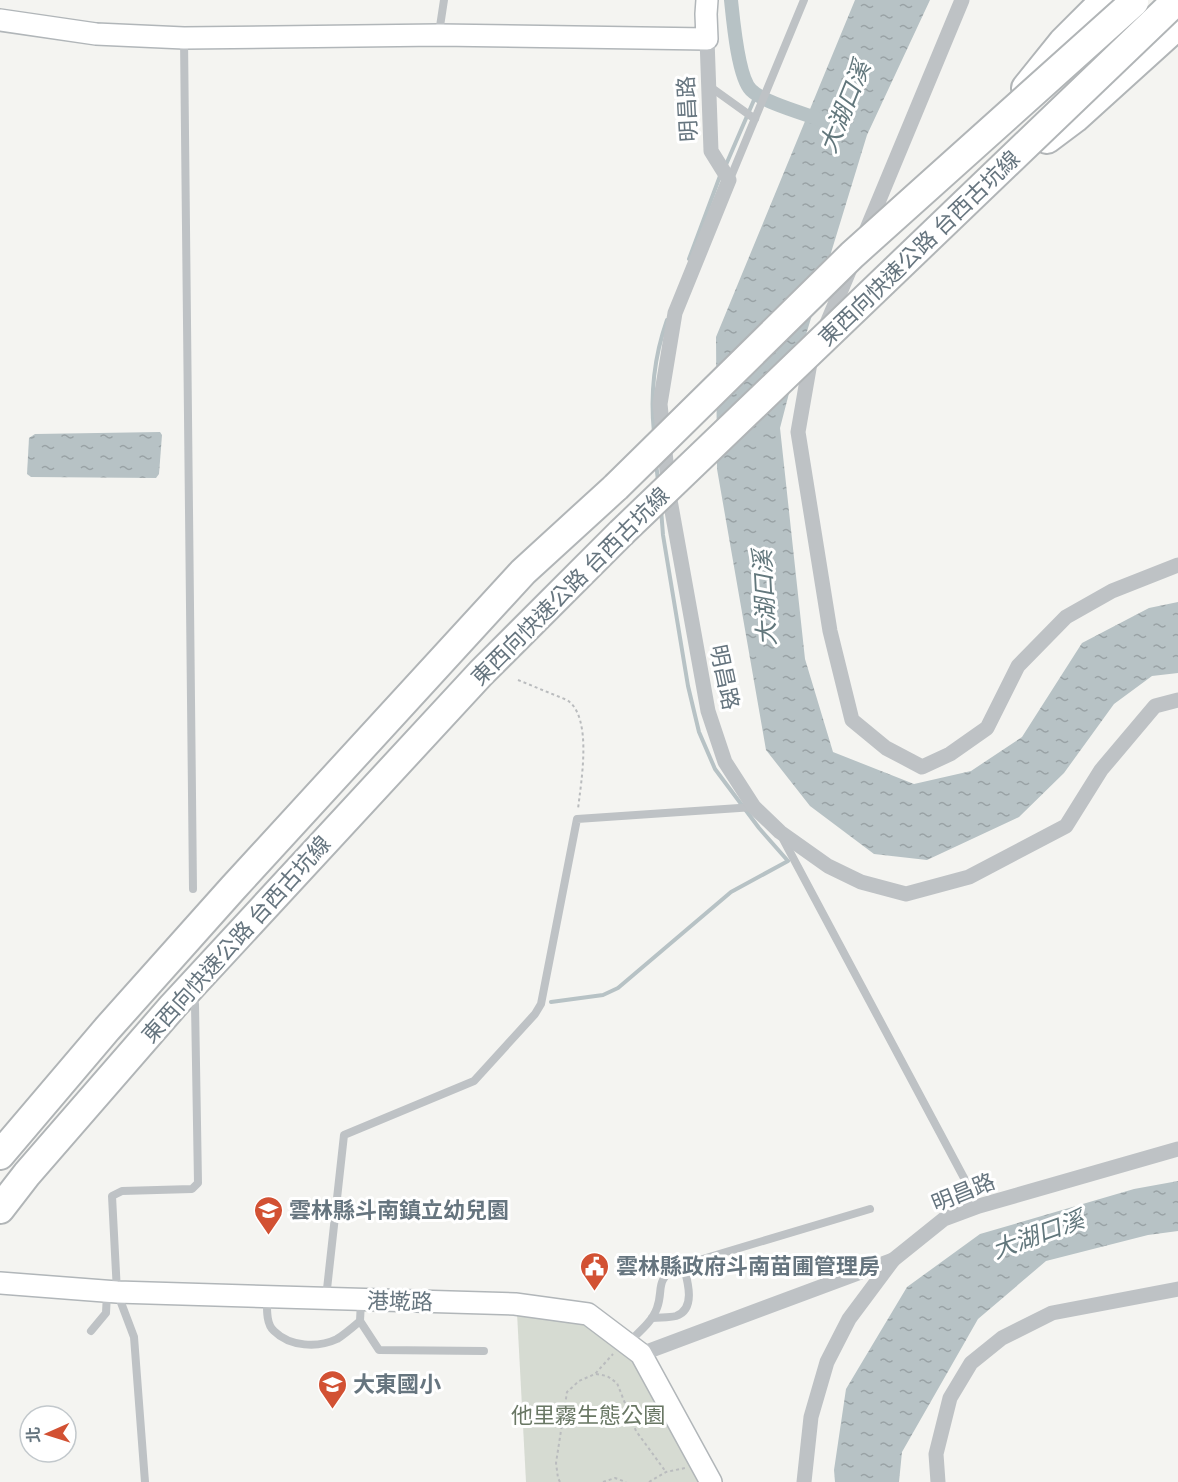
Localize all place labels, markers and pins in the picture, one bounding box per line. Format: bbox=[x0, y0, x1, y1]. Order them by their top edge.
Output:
school or university icon: 雲林縣斗南鎮立幼兒園 bbox=[252, 1194, 284, 1236]
place label: 雲林縣斗南鎮立幼兒園 bbox=[289, 1198, 509, 1224]
public building icon: 雲林縣政府斗南苗圃管理房 bbox=[579, 1250, 611, 1292]
place label: 雲林縣政府斗南苗圃管理房 bbox=[616, 1254, 880, 1280]
school or university icon: 大東國小 bbox=[316, 1368, 348, 1410]
place label: 大東國小 bbox=[353, 1372, 441, 1398]

